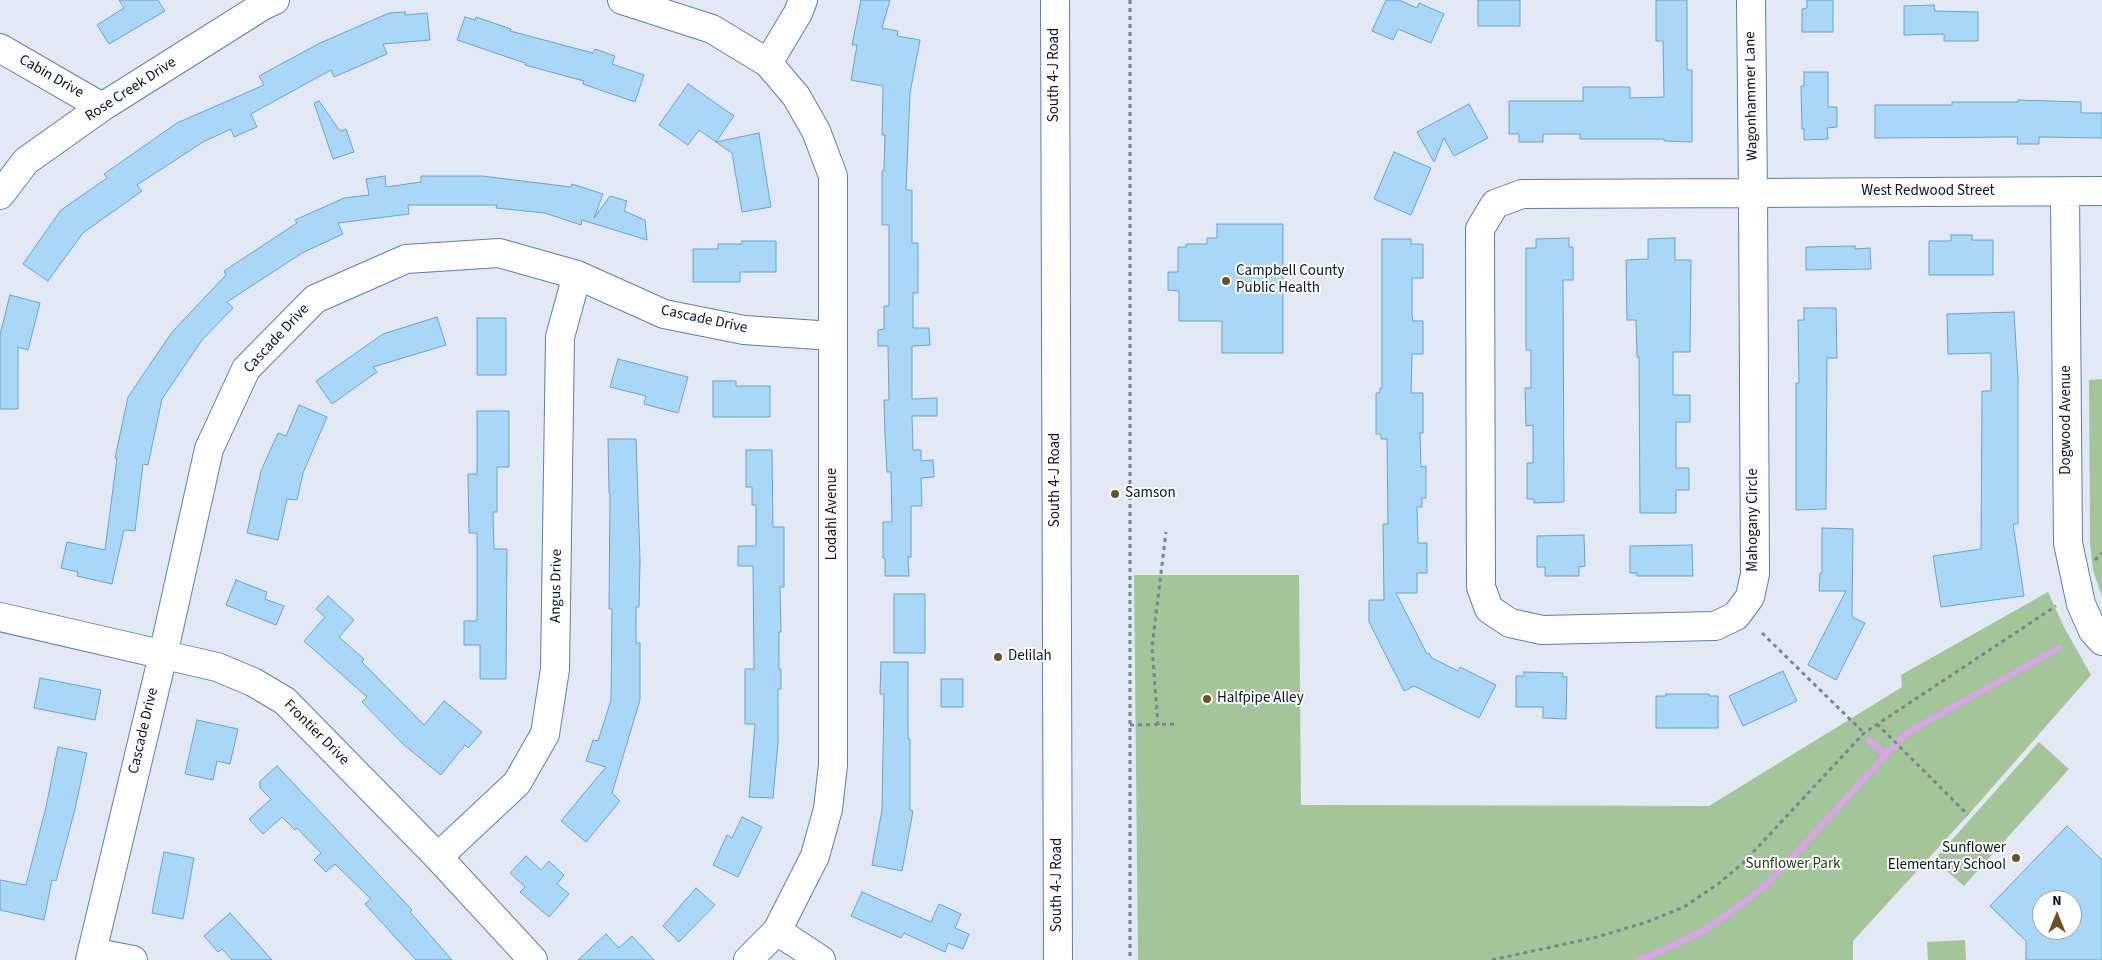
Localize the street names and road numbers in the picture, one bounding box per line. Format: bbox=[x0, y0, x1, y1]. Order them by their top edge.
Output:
street label: South 4-J Road bbox=[1046, 28, 1064, 122]
street label: Wagonhammer Lane bbox=[1742, 31, 1762, 161]
street label: Cabin Drive bbox=[15, 51, 87, 103]
street label: Rose Creek Drive bbox=[82, 54, 180, 126]
street label: West Redwood Street bbox=[1861, 183, 1995, 201]
street label: Cascade Drive bbox=[240, 301, 314, 377]
street label: Cascade Drive bbox=[659, 302, 749, 338]
street label: Dogwood Avenue bbox=[2058, 365, 2076, 475]
street label: South 4-J Road bbox=[1047, 433, 1065, 527]
street label: Lodahl Avenue bbox=[824, 468, 842, 560]
street label: Mahogany Circle bbox=[1745, 468, 1763, 572]
street label: Angus Drive bbox=[547, 549, 567, 623]
street label: Cascade Drive bbox=[125, 686, 163, 776]
street label: Frontier Drive bbox=[279, 696, 353, 770]
street label: South 4-J Road bbox=[1049, 838, 1067, 932]

